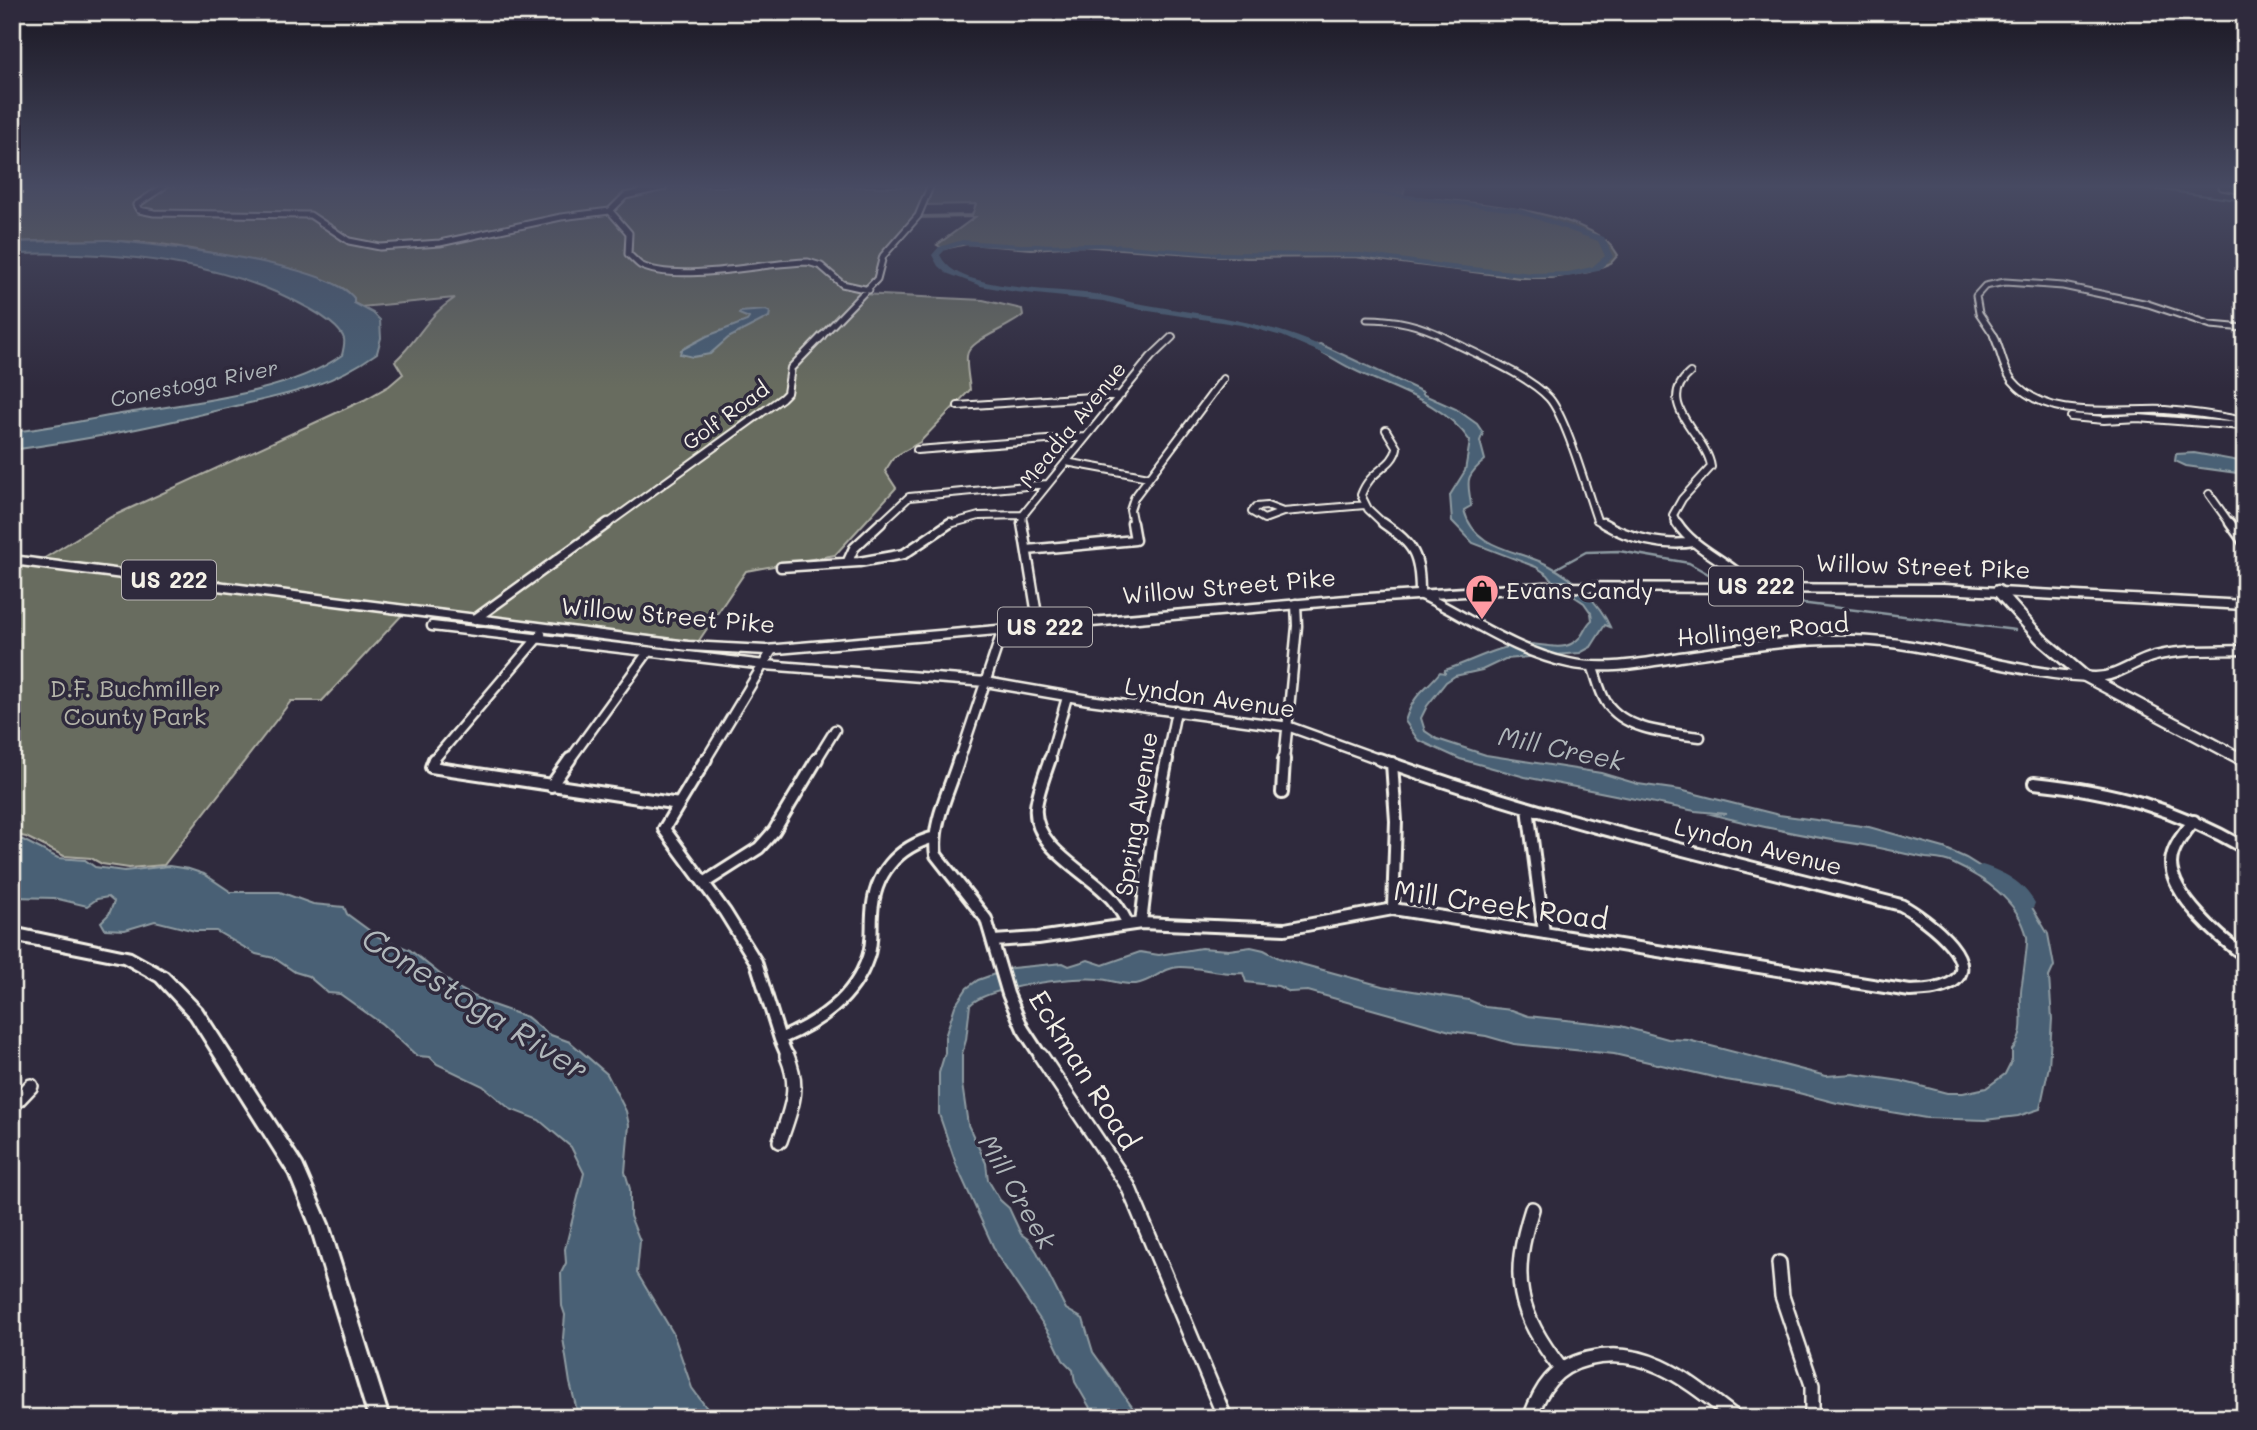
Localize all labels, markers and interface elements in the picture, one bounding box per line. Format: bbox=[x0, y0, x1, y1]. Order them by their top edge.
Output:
water label: Conestoga River bbox=[107, 353, 280, 412]
street label: Meadia Avenue bbox=[1013, 355, 1131, 493]
street label: Golf Road bbox=[677, 374, 774, 455]
street label: Willow Street Pike bbox=[1815, 546, 2031, 585]
road number: US 222 bbox=[122, 560, 216, 600]
street label: Willow Street Pike bbox=[1121, 561, 1337, 610]
road number: US 222 bbox=[1709, 566, 1803, 606]
shop icon: Evans Candy bbox=[1463, 572, 1501, 621]
place label: Evans Candy bbox=[1506, 574, 1653, 605]
street label: Willow Street Pike bbox=[560, 590, 776, 639]
street label: Hollinger Road bbox=[1676, 607, 1850, 652]
road number: US 222 bbox=[998, 608, 1092, 646]
street label: Lyndon Avenue bbox=[1123, 669, 1297, 724]
park label: D.F. Buchmiller County Park bbox=[50, 672, 220, 731]
water label: Mill Creek bbox=[1495, 718, 1628, 778]
street label: Spring Avenue bbox=[1107, 730, 1164, 898]
street label: Lyndon Avenue bbox=[1671, 810, 1846, 881]
street label: Mill Creek Road bbox=[1392, 871, 1611, 937]
water label: Conestoga River bbox=[355, 916, 597, 1089]
street label: Eckman Road bbox=[1022, 983, 1148, 1156]
water label: Mill Creek bbox=[971, 1128, 1065, 1256]

